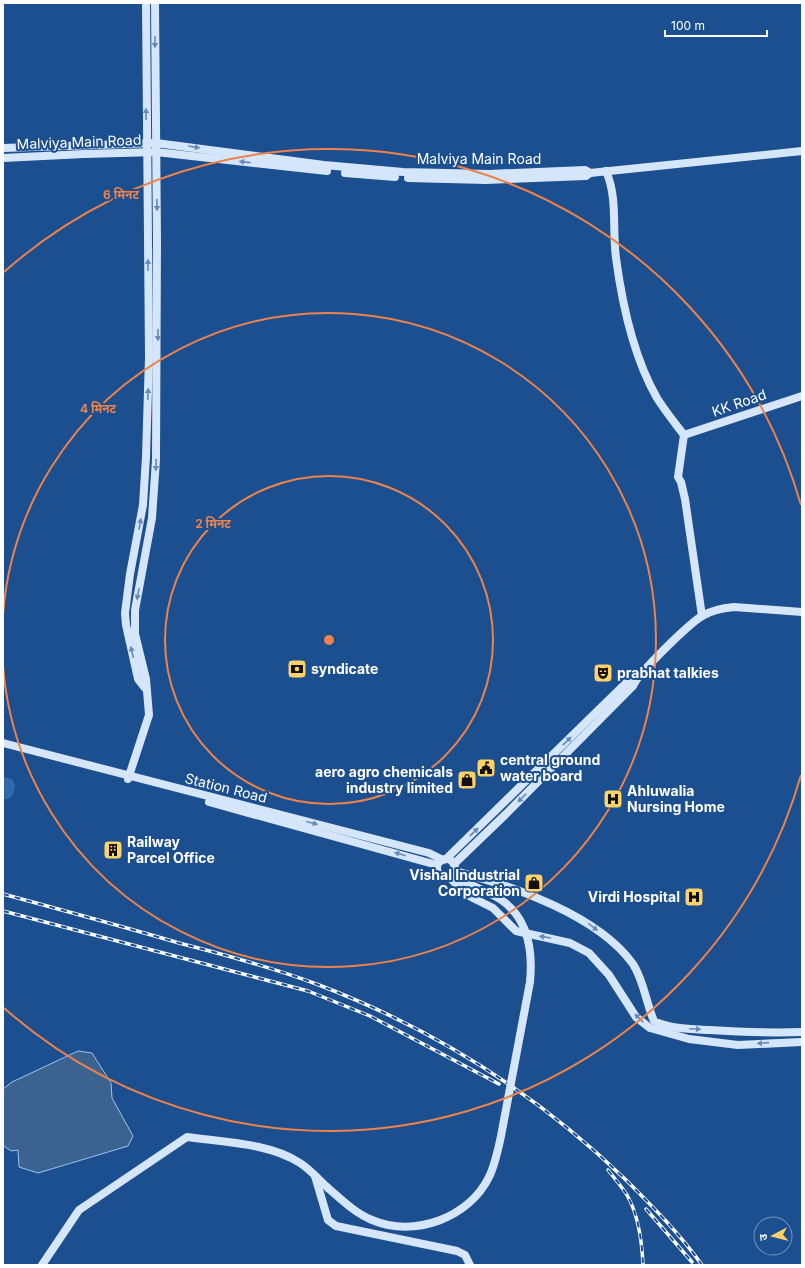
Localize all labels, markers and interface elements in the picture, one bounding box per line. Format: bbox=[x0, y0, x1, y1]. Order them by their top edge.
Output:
scale bar bbox=[665, 12, 767, 38]
text: 100 m bbox=[671, 18, 705, 33]
one-way arrow bbox=[152, 36, 158, 49]
one-way arrow bbox=[143, 107, 149, 120]
street label: Malviya Main Road bbox=[16, 131, 142, 152]
one-way arrow bbox=[188, 144, 200, 150]
street label: Malviya Main Road bbox=[417, 150, 541, 167]
one-way arrow bbox=[239, 159, 251, 165]
text: 6 मिनट bbox=[103, 187, 139, 202]
one-way arrow bbox=[154, 199, 160, 212]
one-way arrow bbox=[145, 259, 152, 271]
one-way arrow bbox=[155, 329, 161, 342]
street label: KK Road bbox=[709, 385, 768, 420]
one-way arrow bbox=[145, 387, 151, 400]
text: 4 मिनट bbox=[80, 401, 117, 416]
one-way arrow bbox=[153, 459, 159, 472]
text: 2 मिनट bbox=[195, 516, 231, 531]
one-way arrow bbox=[137, 518, 143, 530]
one-way arrow bbox=[135, 588, 141, 600]
centre of rings bbox=[322, 633, 336, 647]
one-way arrow bbox=[128, 646, 134, 658]
bank icon: syndicate bbox=[286, 658, 308, 680]
place label: syndicate bbox=[311, 660, 378, 677]
theatre icon: prabhat talkies bbox=[592, 662, 614, 684]
place label: prabhat talkies bbox=[617, 664, 719, 681]
one-way arrow bbox=[562, 736, 572, 746]
place label: central ground water board bbox=[500, 751, 600, 784]
public building icon: central ground water board bbox=[475, 757, 497, 779]
place label: aero agro chemicals industry limited bbox=[315, 763, 453, 796]
street label: Station Road bbox=[183, 769, 269, 806]
shop icon: aero agro chemicals industry limited bbox=[456, 769, 478, 791]
place label: Ahluwalia Nursing Home bbox=[627, 782, 725, 815]
hospital icon: Ahluwalia Nursing Home bbox=[602, 788, 624, 810]
one-way arrow bbox=[517, 793, 527, 803]
one-way arrow bbox=[306, 820, 318, 826]
one-way arrow bbox=[469, 827, 479, 837]
place label: Railway Parcel Office bbox=[127, 833, 215, 866]
building icon: Railway Parcel Office bbox=[102, 839, 124, 861]
one-way arrow bbox=[394, 851, 406, 857]
place label: Vishal Industrial Corporation bbox=[409, 866, 520, 899]
shop icon: Vishal Industrial Corporation bbox=[523, 872, 545, 894]
hospital icon: Virdi Hospital bbox=[683, 886, 705, 908]
place label: Virdi Hospital bbox=[588, 888, 680, 905]
one-way arrow bbox=[588, 923, 598, 931]
one-way arrow bbox=[538, 934, 551, 940]
one-way arrow bbox=[634, 1013, 644, 1023]
one-way arrow bbox=[689, 1026, 701, 1033]
one-way arrow bbox=[757, 1040, 769, 1047]
north arrow bbox=[753, 1216, 793, 1256]
text: उ bbox=[756, 1233, 770, 1241]

